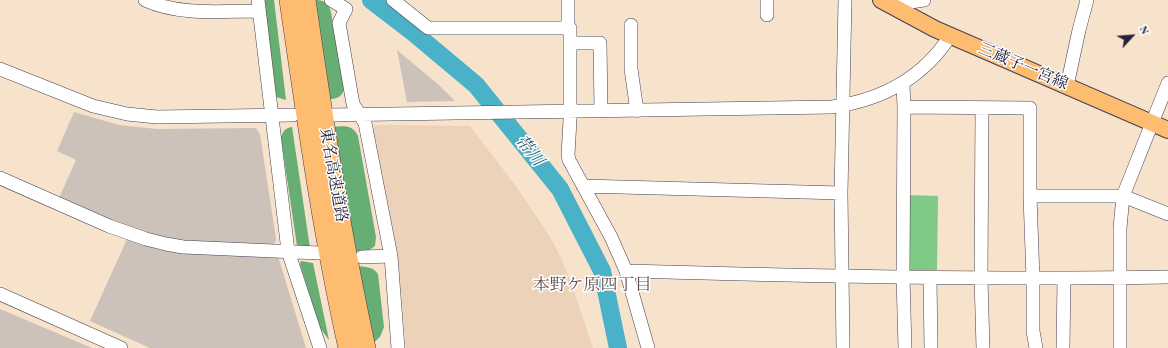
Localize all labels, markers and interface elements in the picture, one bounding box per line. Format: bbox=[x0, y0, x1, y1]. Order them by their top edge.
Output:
north arrow bbox=[1112, 16, 1152, 56]
text: N bbox=[1136, 24, 1150, 37]
street label: 三蔵子一宮線 bbox=[975, 39, 1071, 95]
street label: 東名高速道路 bbox=[315, 126, 351, 224]
water label: 帯川 bbox=[510, 131, 548, 171]
district label: 本野ケ原四丁目 bbox=[533, 276, 651, 296]

